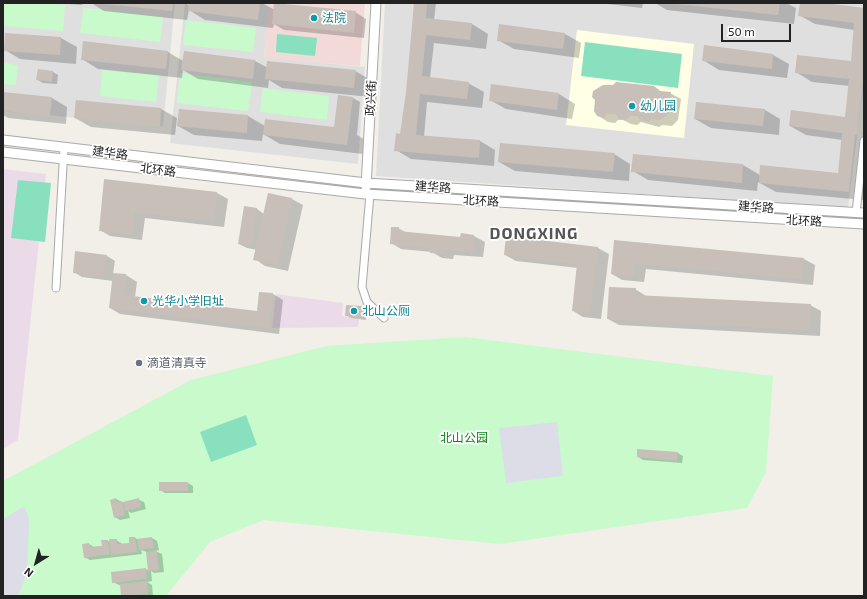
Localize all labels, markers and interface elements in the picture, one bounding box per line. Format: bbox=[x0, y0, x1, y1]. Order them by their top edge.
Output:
place label: 法院 bbox=[322, 11, 346, 25]
marker: 法院 bbox=[309, 13, 319, 23]
scale bar bbox=[723, 16, 793, 42]
text: 50 m bbox=[728, 24, 755, 38]
street label: 政兴街 bbox=[363, 80, 379, 116]
place label: 幼儿园 bbox=[640, 99, 676, 113]
marker: 幼儿园 bbox=[627, 101, 637, 111]
street label: 建华路 bbox=[91, 144, 129, 162]
street label: 北环路 bbox=[139, 161, 177, 179]
street label: 建华路 bbox=[415, 179, 451, 195]
street label: 北环路 bbox=[463, 193, 499, 209]
street label: 建华路 bbox=[738, 199, 774, 215]
street label: 北环路 bbox=[786, 213, 822, 229]
district label: DONGXING bbox=[490, 224, 578, 244]
place label: 光华小学旧址 bbox=[152, 294, 224, 308]
marker: 光华小学旧址 bbox=[139, 296, 149, 306]
place label: 北山公厕 bbox=[362, 304, 410, 318]
marker: 北山公厕 bbox=[349, 306, 359, 316]
place label: 滴道清真寺 bbox=[147, 356, 207, 370]
marker: 滴道清真寺 bbox=[134, 358, 144, 368]
park label: 北山公园 bbox=[440, 431, 488, 445]
north arrow bbox=[16, 543, 56, 583]
text: N bbox=[21, 565, 36, 581]

